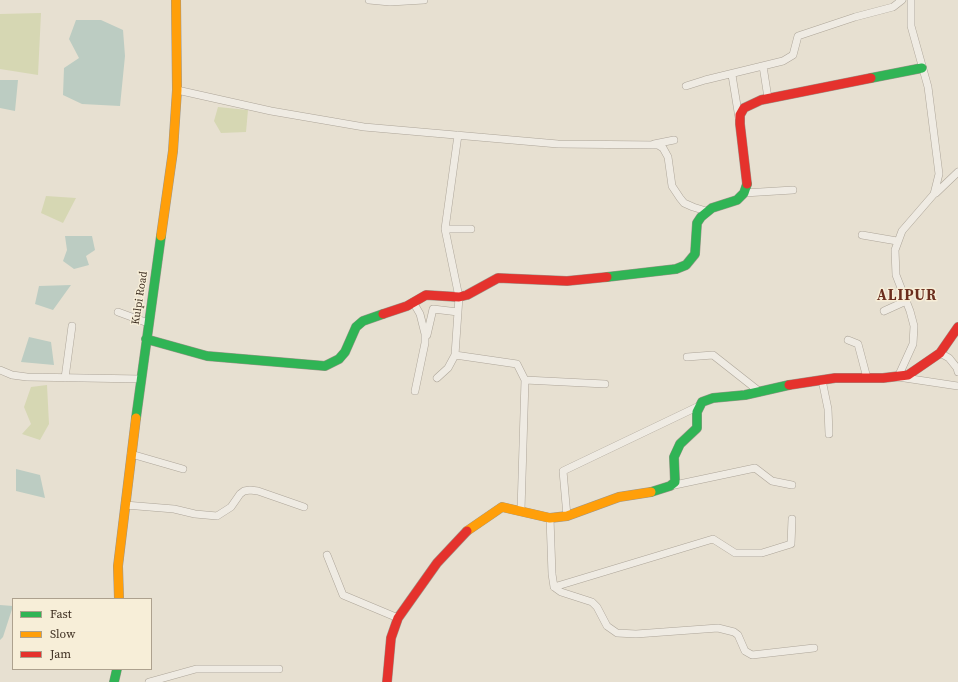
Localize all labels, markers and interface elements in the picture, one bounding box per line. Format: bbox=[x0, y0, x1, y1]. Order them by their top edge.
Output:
street label: Kulpi Road bbox=[129, 270, 151, 326]
district label: ALIPUR bbox=[877, 287, 937, 305]
legend bbox=[12, 598, 152, 670]
text: Fast bbox=[50, 606, 72, 622]
text: Slow bbox=[50, 626, 75, 642]
text: Jam bbox=[50, 646, 71, 662]

